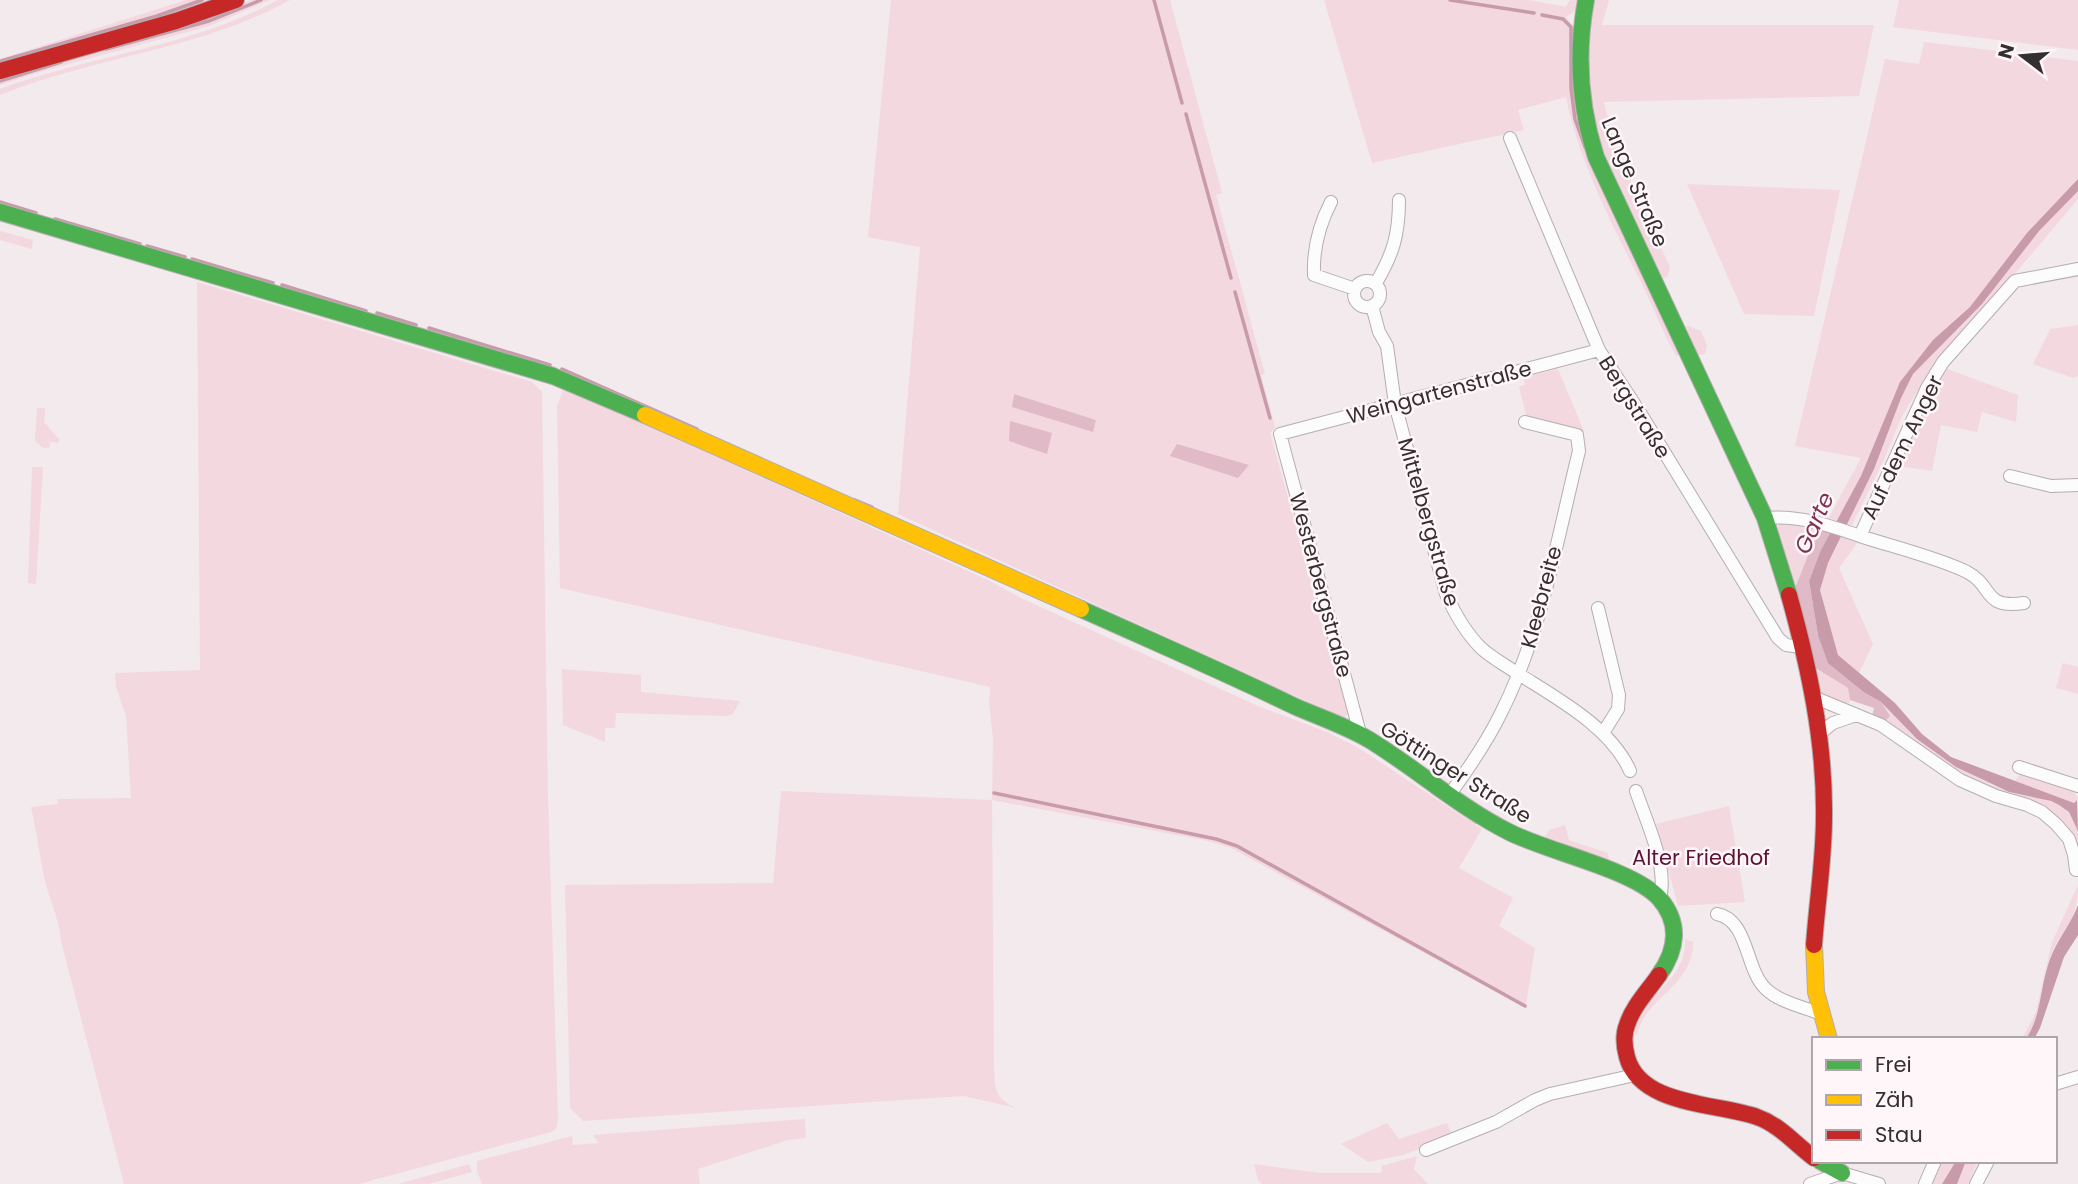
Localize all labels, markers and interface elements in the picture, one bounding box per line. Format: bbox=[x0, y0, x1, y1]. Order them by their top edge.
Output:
north arrow bbox=[1987, 21, 2057, 91]
text: N bbox=[1991, 41, 2021, 62]
street label: Lange Straße bbox=[1595, 112, 1675, 252]
street label: Bergstraße bbox=[1592, 350, 1678, 464]
street label: Weingartenstraße bbox=[1343, 353, 1535, 431]
street label: Auf dem Anger bbox=[1855, 370, 1950, 524]
street label: Mittelbergstraße bbox=[1391, 434, 1467, 610]
water label: Garte bbox=[1786, 487, 1842, 559]
street label: Westerbergstraße bbox=[1282, 489, 1360, 681]
street label: Kleebreite bbox=[1513, 543, 1569, 651]
street label: Göttinger Straße bbox=[1375, 714, 1537, 830]
park label: Alter Friedhof bbox=[1632, 843, 1770, 872]
legend bbox=[1812, 1037, 2057, 1163]
text: Frei bbox=[1875, 1050, 1912, 1079]
text: Zäh bbox=[1875, 1085, 1914, 1114]
text: Stau bbox=[1875, 1120, 1923, 1149]

